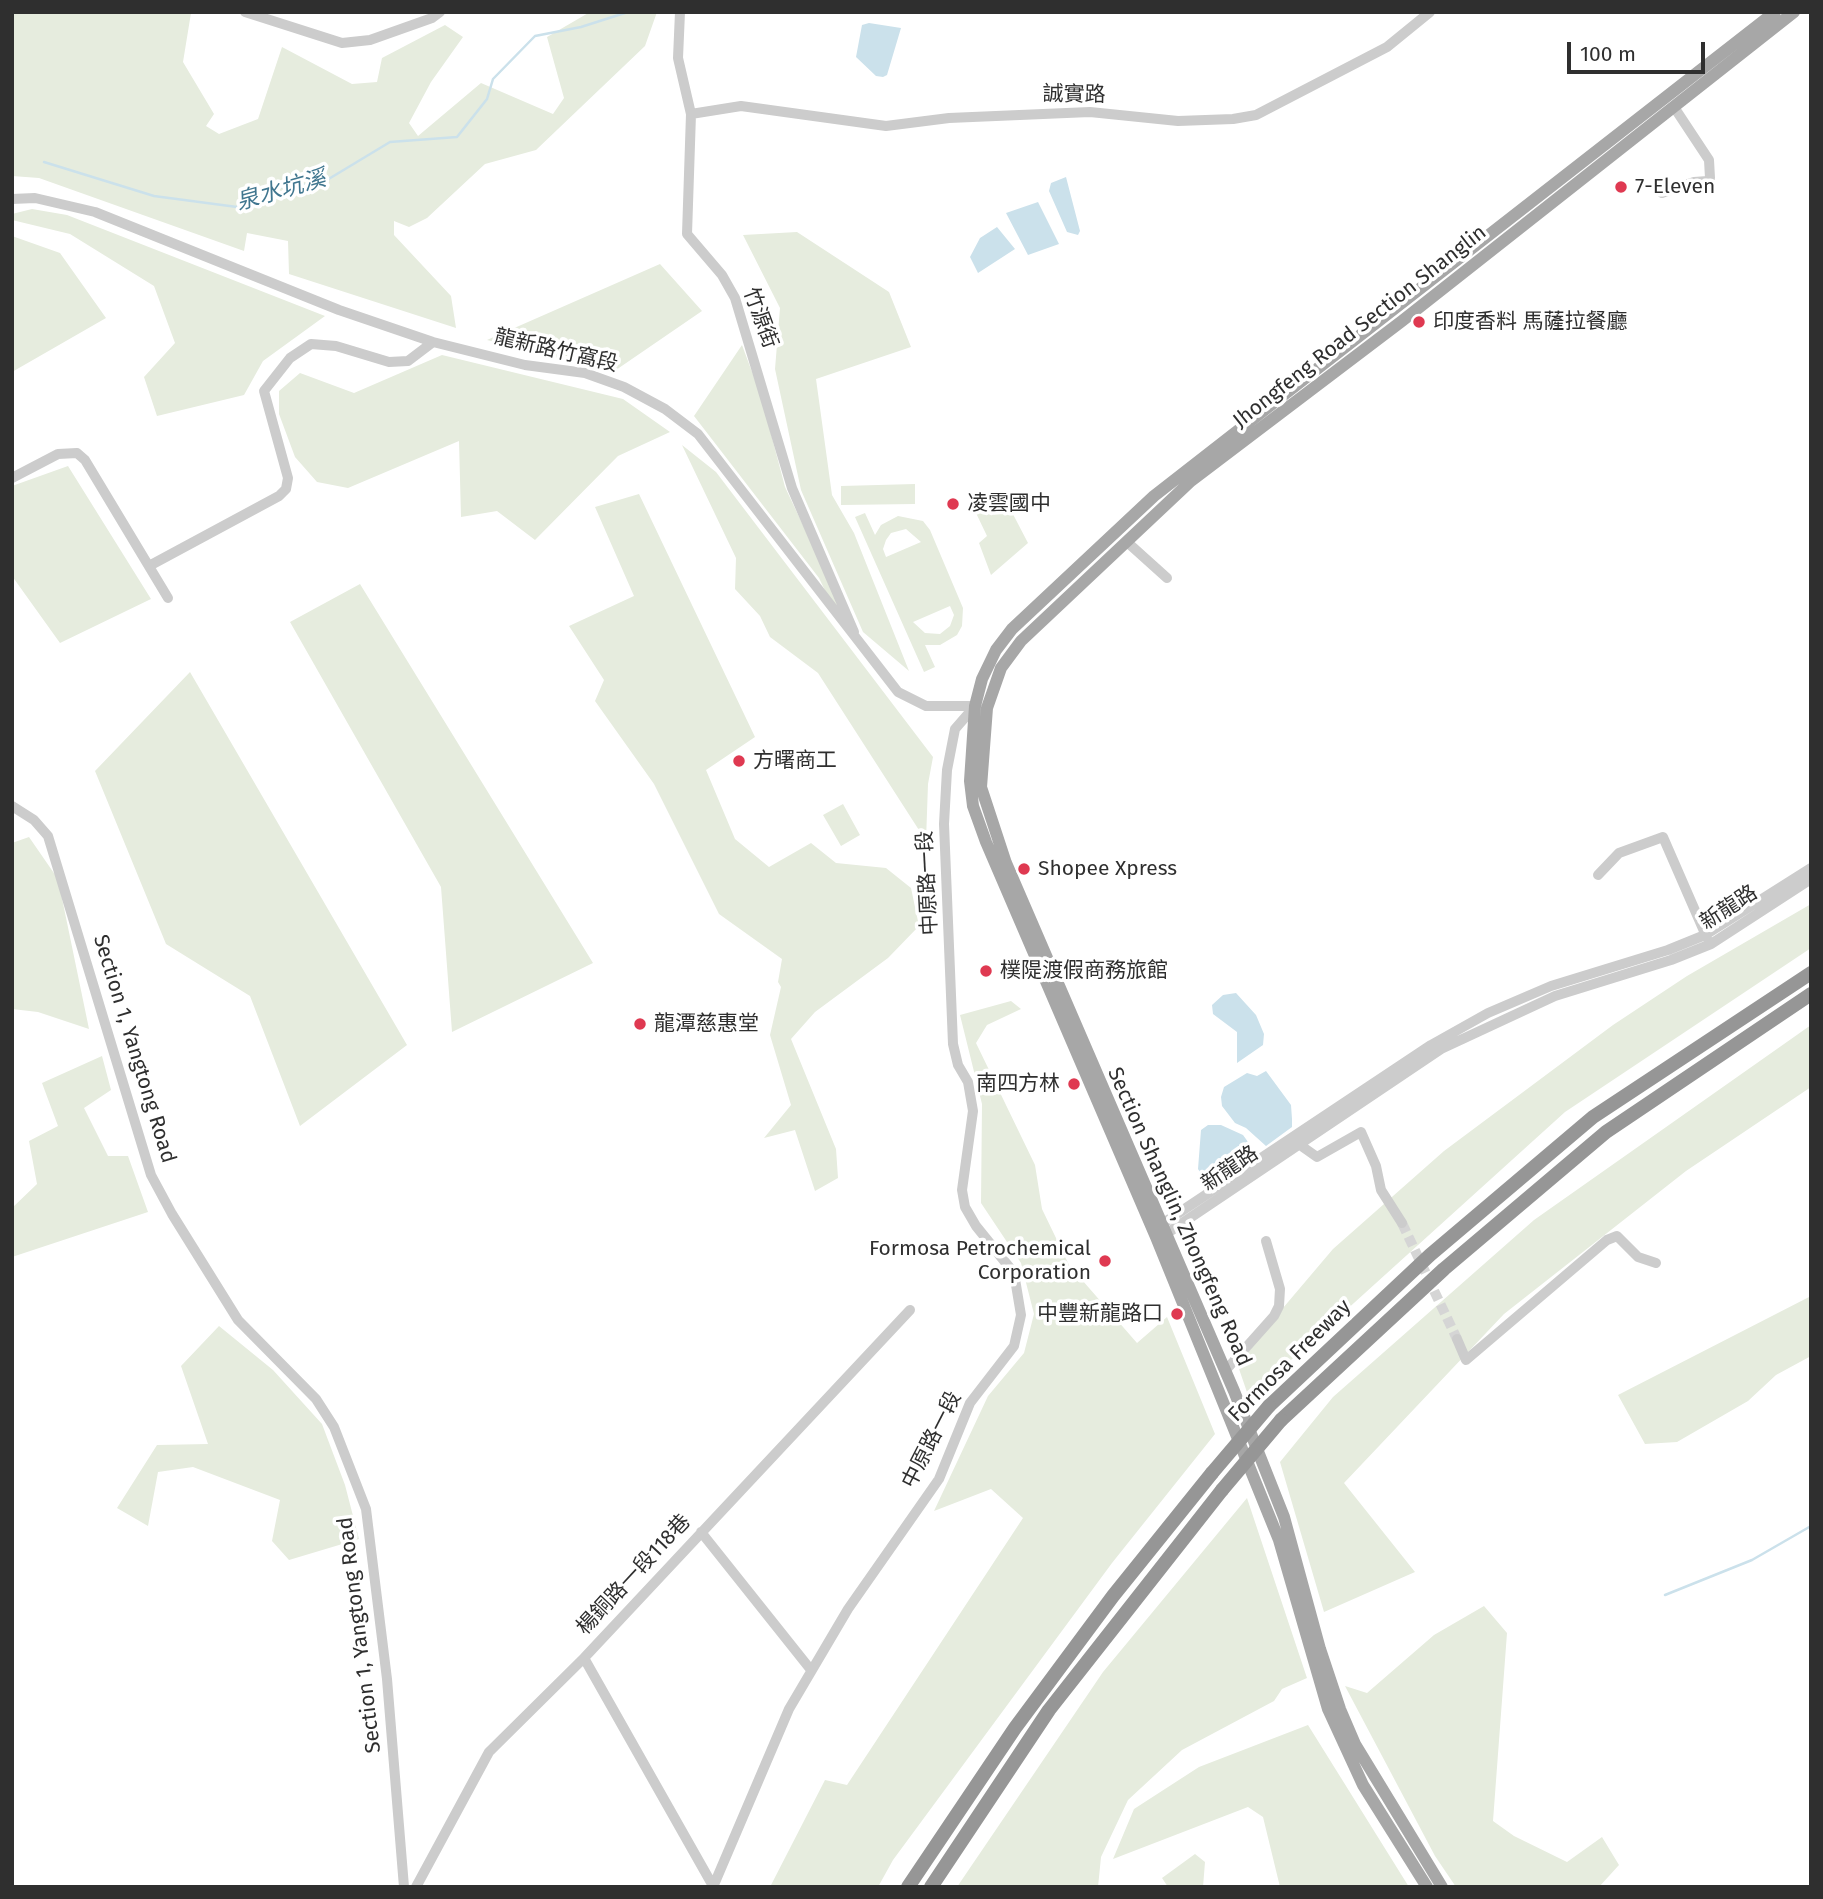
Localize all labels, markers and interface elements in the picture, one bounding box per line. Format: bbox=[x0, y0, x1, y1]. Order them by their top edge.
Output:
scale bar bbox=[1571, 28, 1709, 72]
text: 100 m bbox=[1580, 41, 1636, 67]
street label: 誠實路 bbox=[1042, 82, 1106, 108]
water label: 泉水坑溪 bbox=[233, 165, 329, 217]
place label: 7-Eleven bbox=[1635, 174, 1715, 200]
marker: 7-Eleven bbox=[1613, 179, 1629, 195]
street label: Jhongfeng Road Section Shanglin bbox=[1228, 220, 1492, 434]
street label: 竹源街 bbox=[737, 284, 783, 352]
place label: 印度香料 馬薩拉餐廳 bbox=[1433, 309, 1628, 335]
marker: 印度香料 馬薩拉餐廳 bbox=[1411, 314, 1427, 330]
street label: 龍新路竹窩段 bbox=[492, 325, 620, 377]
place label: 凌雲國中 bbox=[967, 491, 1051, 517]
marker: 凌雲國中 bbox=[945, 496, 961, 512]
place label: 方曙商工 bbox=[753, 748, 837, 774]
marker: 方曙商工 bbox=[731, 753, 747, 769]
street label: 中原路一段 bbox=[913, 830, 943, 936]
place label: Shopee Xpress bbox=[1038, 856, 1177, 882]
marker: Shopee Xpress bbox=[1016, 861, 1032, 877]
street label: 新龍路 bbox=[1696, 880, 1762, 936]
street label: Section 1, Yangtong Road bbox=[87, 932, 181, 1166]
place label: 樸隄渡假商務旅館 bbox=[1000, 958, 1168, 984]
marker: 樸隄渡假商務旅館 bbox=[978, 963, 994, 979]
place label: 龍潭慈惠堂 bbox=[654, 1011, 759, 1037]
marker: 龍潭慈惠堂 bbox=[632, 1016, 648, 1032]
street label: Section Shanglin, Zhongfeng Road bbox=[1102, 1064, 1256, 1370]
place label: 南四方林 bbox=[976, 1071, 1060, 1097]
marker: 南四方林 bbox=[1066, 1076, 1082, 1092]
street label: 新龍路 bbox=[1197, 1141, 1263, 1197]
place label: Formosa Petrochemical Corporation bbox=[869, 1236, 1091, 1286]
marker: Formosa Petrochemical Corporation bbox=[1097, 1253, 1113, 1269]
street label: Formosa Freeway bbox=[1223, 1294, 1357, 1428]
place label: 中豐新龍路口 bbox=[1037, 1301, 1163, 1327]
marker: 中豐新龍路口 bbox=[1169, 1306, 1185, 1322]
street label: 中原路一段 bbox=[897, 1388, 967, 1492]
street label: 楊銅路一段118巷 bbox=[572, 1510, 696, 1640]
street label: Section 1, Yangtong Road bbox=[333, 1516, 387, 1754]

